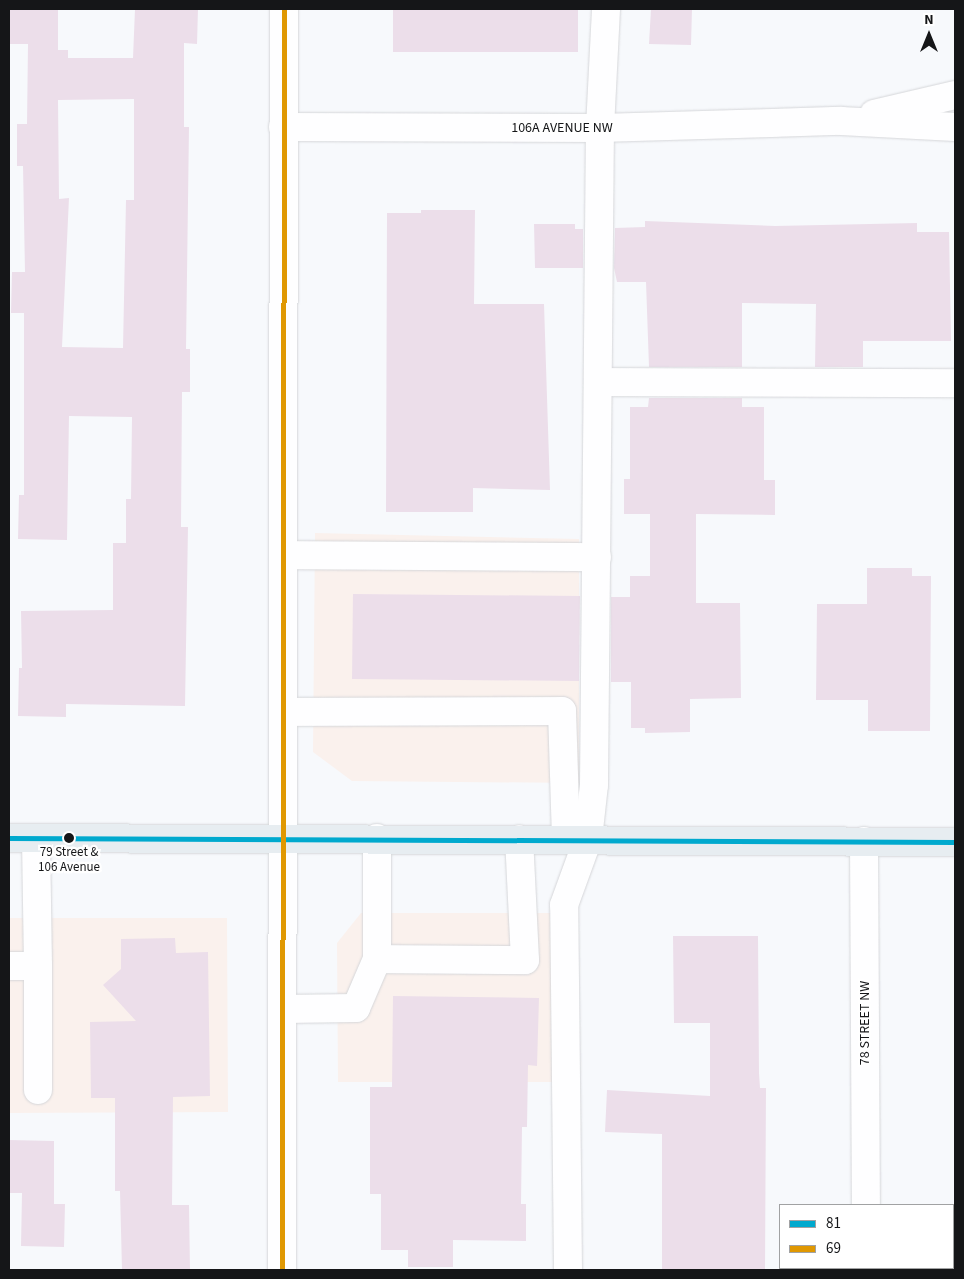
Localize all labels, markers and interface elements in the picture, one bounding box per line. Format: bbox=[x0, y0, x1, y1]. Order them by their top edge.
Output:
north arrow bbox=[904, 10, 954, 60]
text: N bbox=[924, 10, 934, 30]
street label: 106A AVENUE NW bbox=[511, 120, 613, 136]
marker: 79 Street & 106 Avenue bbox=[64, 833, 74, 843]
place label: 79 Street & 106 Avenue bbox=[38, 845, 100, 876]
street label: 78 STREET NW bbox=[857, 981, 873, 1065]
legend bbox=[779, 1204, 954, 1269]
text: 81 bbox=[826, 1213, 841, 1234]
text: 69 bbox=[826, 1238, 841, 1259]

